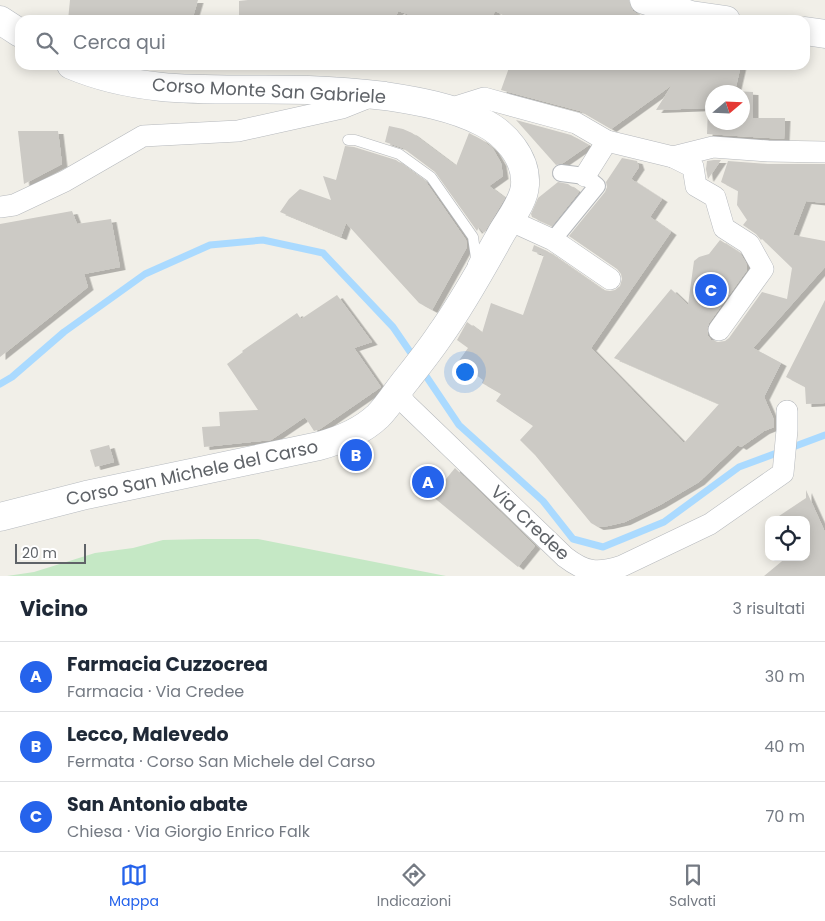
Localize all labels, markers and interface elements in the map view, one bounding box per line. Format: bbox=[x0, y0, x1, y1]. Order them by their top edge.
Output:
search box bbox=[15, 15, 810, 70]
icon: search bbox=[33, 29, 61, 57]
text: Cerca qui bbox=[73, 29, 166, 56]
street label: Corso Monte San Gabriele bbox=[151, 72, 387, 109]
north arrow bbox=[705, 85, 750, 130]
pin: C bbox=[695, 271, 727, 309]
your location bbox=[452, 359, 478, 385]
street label: Corso San Michele del Carso bbox=[64, 434, 320, 511]
pin: B bbox=[340, 436, 372, 474]
pin: A bbox=[412, 463, 444, 501]
street label: Via Credee bbox=[485, 479, 575, 566]
map controls bbox=[765, 516, 810, 561]
button: locate bbox=[765, 516, 810, 561]
scale bar bbox=[15, 541, 86, 564]
text: 20 m bbox=[22, 543, 57, 563]
text: Vicino bbox=[20, 594, 88, 623]
text: 3 risultati bbox=[732, 597, 805, 620]
text: Farmacia Cuzzocrea bbox=[67, 651, 268, 678]
text: A bbox=[30, 665, 42, 688]
text: 30 m bbox=[765, 665, 805, 688]
text: Farmacia · Via Credee bbox=[67, 680, 244, 703]
text: Lecco, Malevedo bbox=[67, 721, 229, 748]
text: B bbox=[31, 735, 41, 758]
text: 40 m bbox=[764, 735, 805, 758]
text: Fermata · Corso San Michele del Carso bbox=[67, 750, 375, 773]
text: San Antonio abate bbox=[67, 791, 248, 818]
text: C bbox=[30, 805, 42, 828]
text: 70 m bbox=[765, 805, 805, 828]
text: Chiesa · Via Giorgio Enrico Falk bbox=[67, 820, 310, 843]
tab: Mappa bbox=[109, 861, 159, 912]
tab: Indicazioni bbox=[377, 861, 451, 912]
tab: Salvati bbox=[669, 861, 716, 912]

